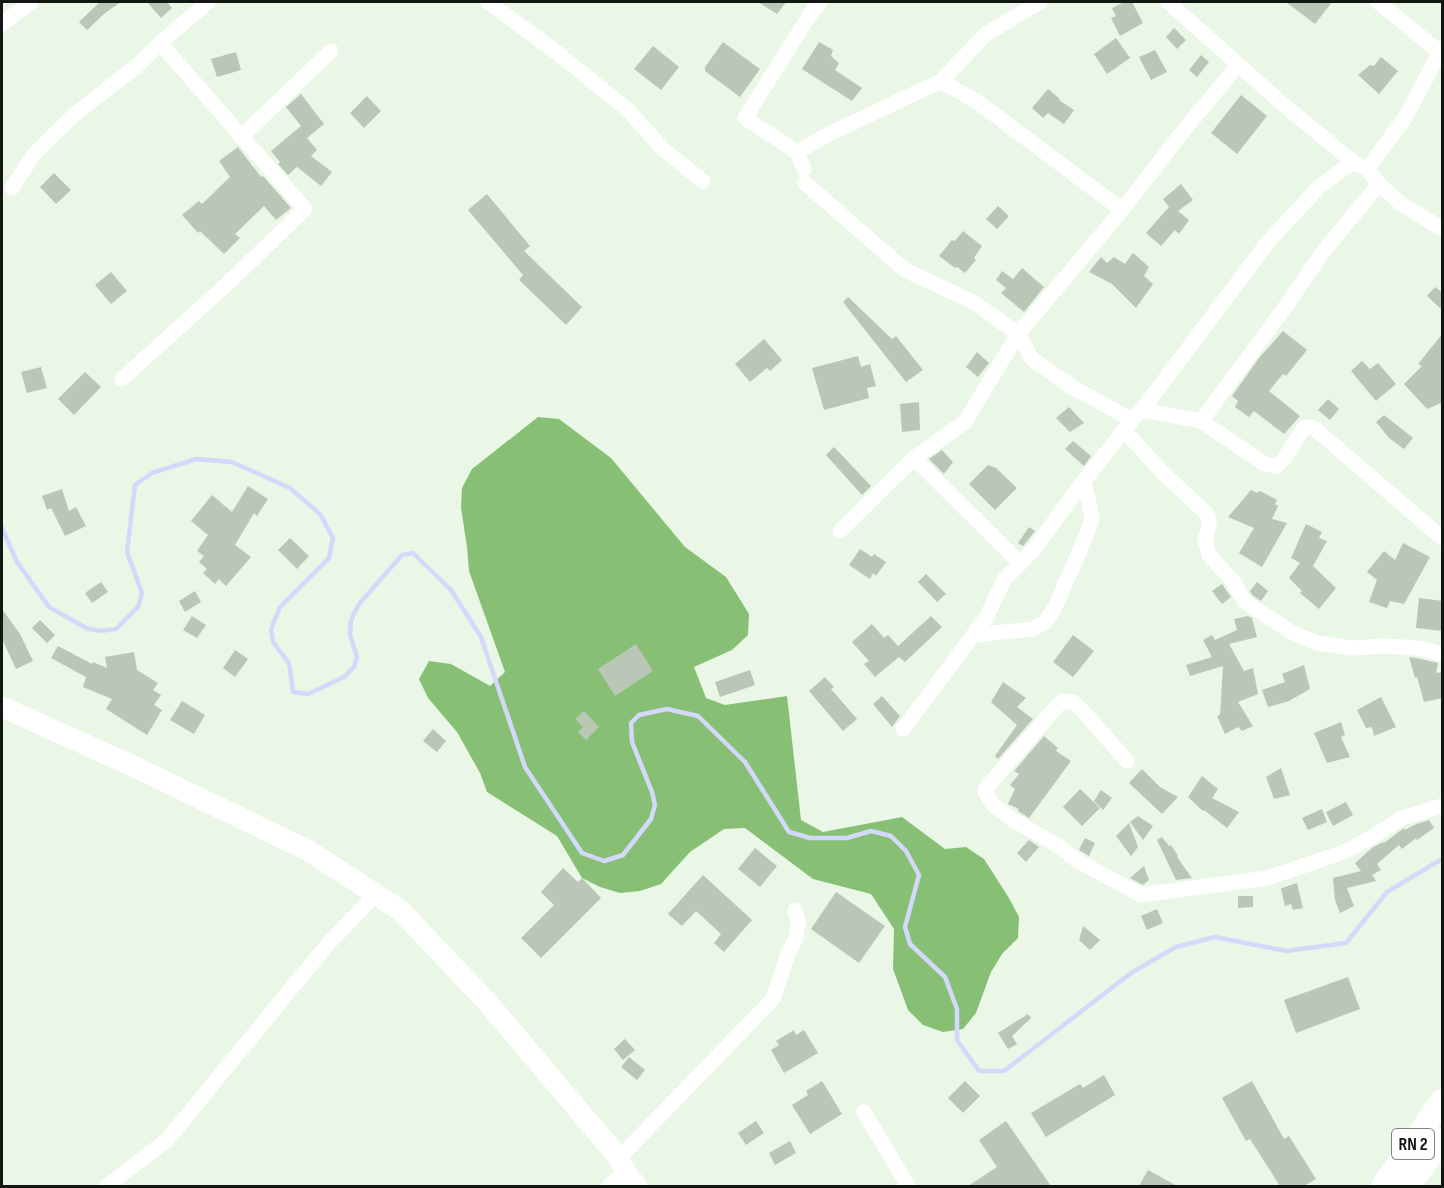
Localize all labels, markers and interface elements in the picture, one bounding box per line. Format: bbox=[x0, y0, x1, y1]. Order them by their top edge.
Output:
road number: RN 2 bbox=[1392, 1129, 1434, 1159]

